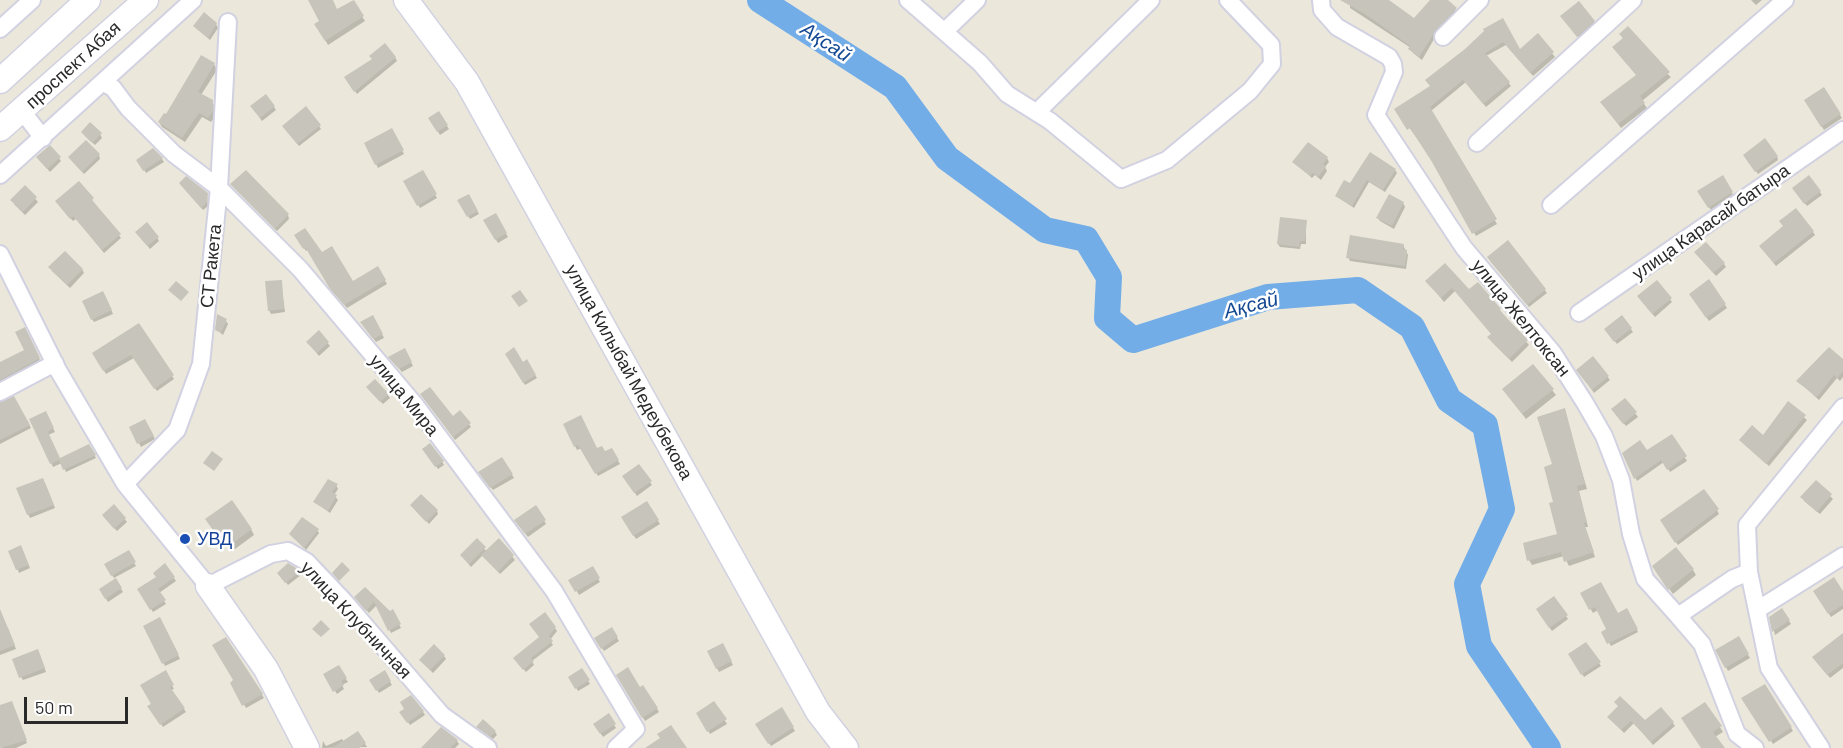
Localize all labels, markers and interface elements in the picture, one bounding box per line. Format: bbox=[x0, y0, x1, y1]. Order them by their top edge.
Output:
street label: проспект Абая bbox=[21, 17, 125, 113]
water label: Ақсай bbox=[796, 17, 856, 67]
street label: улица Карасай батыра bbox=[1628, 160, 1794, 284]
street label: СТ Ракета bbox=[196, 223, 226, 309]
street label: улица Желтоксан bbox=[1467, 255, 1575, 381]
street label: улица Килыбай Медеубекова bbox=[561, 261, 697, 483]
water label: Ақсай bbox=[1221, 287, 1281, 323]
street label: улица Мира bbox=[365, 350, 443, 440]
place label: УВД bbox=[197, 528, 232, 550]
marker: УВД bbox=[178, 532, 192, 546]
street label: улица Клубничная bbox=[296, 557, 416, 683]
scale bar bbox=[27, 685, 130, 723]
text: 50 m bbox=[35, 696, 73, 718]

